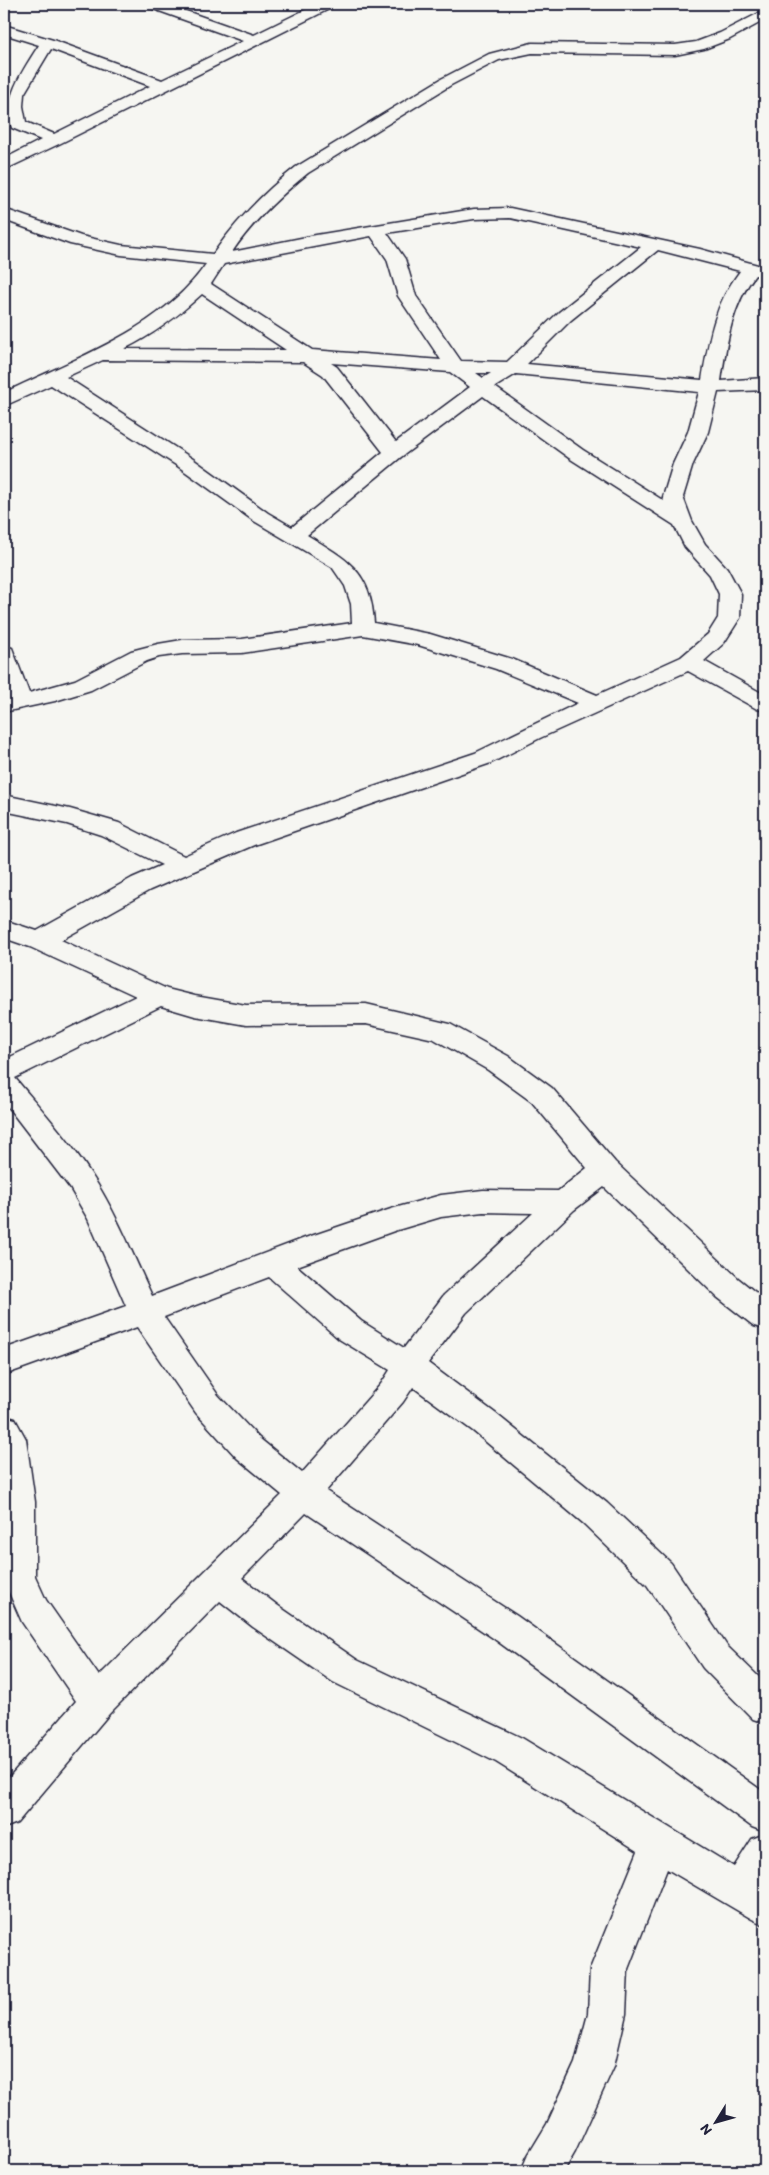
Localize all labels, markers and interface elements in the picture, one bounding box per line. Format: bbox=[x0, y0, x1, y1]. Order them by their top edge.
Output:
north arrow bbox=[692, 2098, 742, 2148]
text: N bbox=[696, 2121, 716, 2138]

